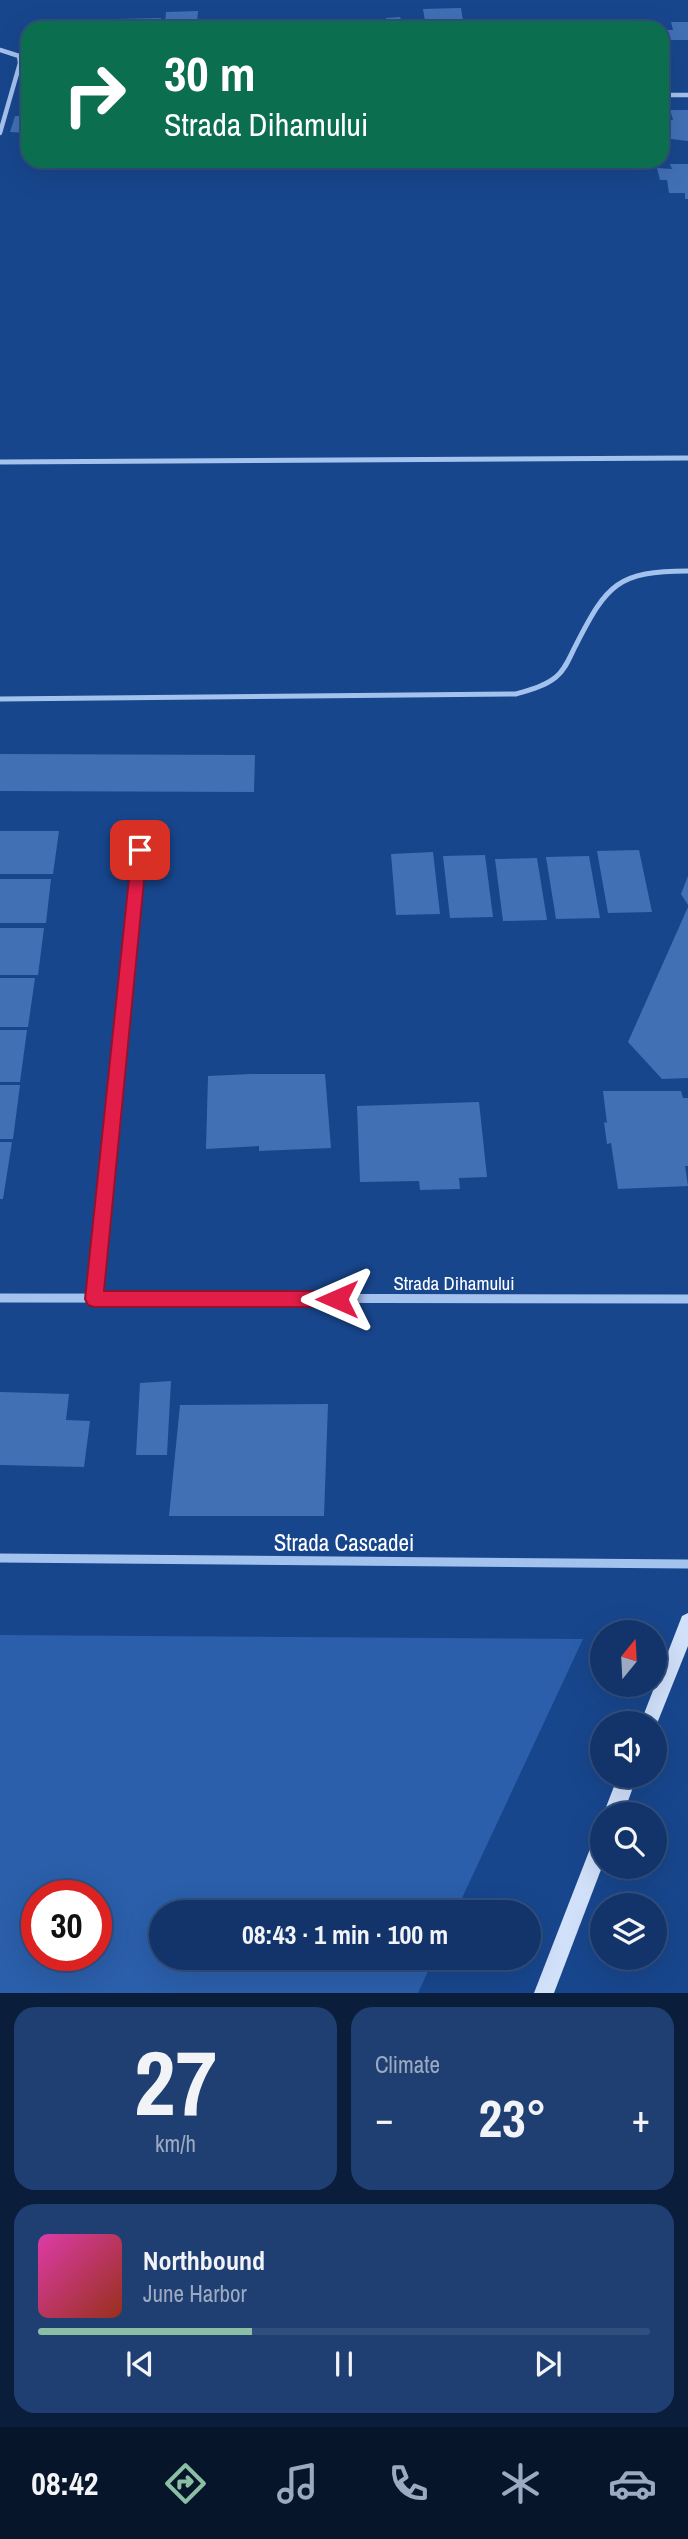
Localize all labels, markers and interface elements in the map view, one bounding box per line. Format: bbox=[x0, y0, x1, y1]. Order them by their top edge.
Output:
text: 30 m bbox=[164, 40, 256, 106]
icon: right bbox=[49, 49, 140, 140]
text: Strada Dihamului bbox=[164, 103, 368, 146]
pin bbox=[110, 820, 170, 880]
icon: arrive bbox=[121, 831, 159, 869]
position arrow bbox=[300, 1262, 374, 1336]
street label: Strada Dihamului bbox=[393, 1270, 515, 1296]
street label: Strada Cascadei bbox=[274, 1527, 414, 1558]
north arrow bbox=[590, 1620, 667, 1698]
map controls bbox=[590, 1620, 667, 1970]
button: sound bbox=[590, 1711, 667, 1788]
button: search bbox=[590, 1802, 667, 1879]
speed limit sign: 30 bbox=[21, 1880, 112, 1971]
button: layers bbox=[590, 1893, 667, 1970]
text: 08:43 · 1 min · 100 m bbox=[242, 1917, 448, 1952]
text: 27 bbox=[134, 2021, 217, 2143]
text: Climate bbox=[375, 2049, 440, 2080]
text: 23° bbox=[478, 2083, 547, 2153]
text: − bbox=[375, 2093, 393, 2144]
text: + bbox=[632, 2093, 650, 2144]
text: km/h bbox=[155, 2128, 196, 2159]
text: Northbound bbox=[143, 2243, 265, 2278]
text: June Harbor bbox=[143, 2278, 247, 2309]
icon: previous bbox=[121, 2345, 159, 2383]
icon: pause bbox=[325, 2345, 363, 2383]
icon: next bbox=[529, 2345, 567, 2383]
icon: directions bbox=[161, 2459, 210, 2508]
icon: music bbox=[273, 2459, 322, 2508]
icon: phone bbox=[384, 2459, 433, 2508]
icon: climate bbox=[496, 2459, 545, 2508]
icon: car bbox=[608, 2459, 657, 2508]
text: 08:42 bbox=[31, 2462, 98, 2505]

